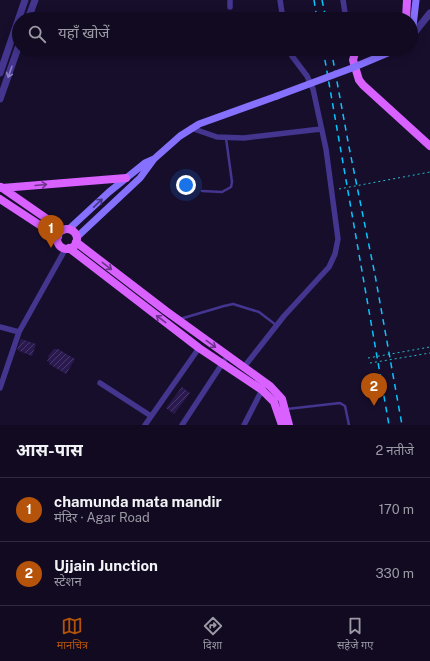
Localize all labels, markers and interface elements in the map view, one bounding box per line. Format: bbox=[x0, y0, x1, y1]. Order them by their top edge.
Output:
search box bbox=[12, 12, 418, 56]
icon: search bbox=[26, 23, 48, 45]
text: यहाँ खोजें bbox=[58, 24, 109, 41]
one-way arrow bbox=[5, 66, 13, 78]
your location bbox=[176, 175, 196, 195]
one-way arrow bbox=[34, 181, 47, 188]
one-way arrow bbox=[92, 198, 103, 207]
pin: 1 bbox=[38, 215, 64, 248]
one-way arrow bbox=[102, 262, 113, 270]
one-way arrow bbox=[156, 315, 167, 323]
one-way arrow bbox=[206, 340, 217, 348]
pin: 2 bbox=[361, 373, 387, 406]
text: आस-पास bbox=[16, 440, 83, 460]
text: 2 नतीजे bbox=[375, 443, 414, 458]
text: chamunda mata mandir bbox=[54, 493, 222, 510]
text: 1 bbox=[26, 502, 32, 517]
text: 170 m bbox=[379, 502, 414, 517]
text: मंदिर · Agar Road bbox=[54, 510, 150, 525]
text: Ujjain Junction bbox=[54, 557, 158, 574]
text: 2 bbox=[25, 566, 33, 581]
text: 330 m bbox=[375, 566, 414, 581]
text: स्टेशन bbox=[54, 574, 82, 589]
tab: मानचित्र bbox=[57, 615, 88, 653]
tab: दिशा bbox=[202, 615, 224, 653]
tab: सहेजे गए bbox=[337, 615, 373, 653]

